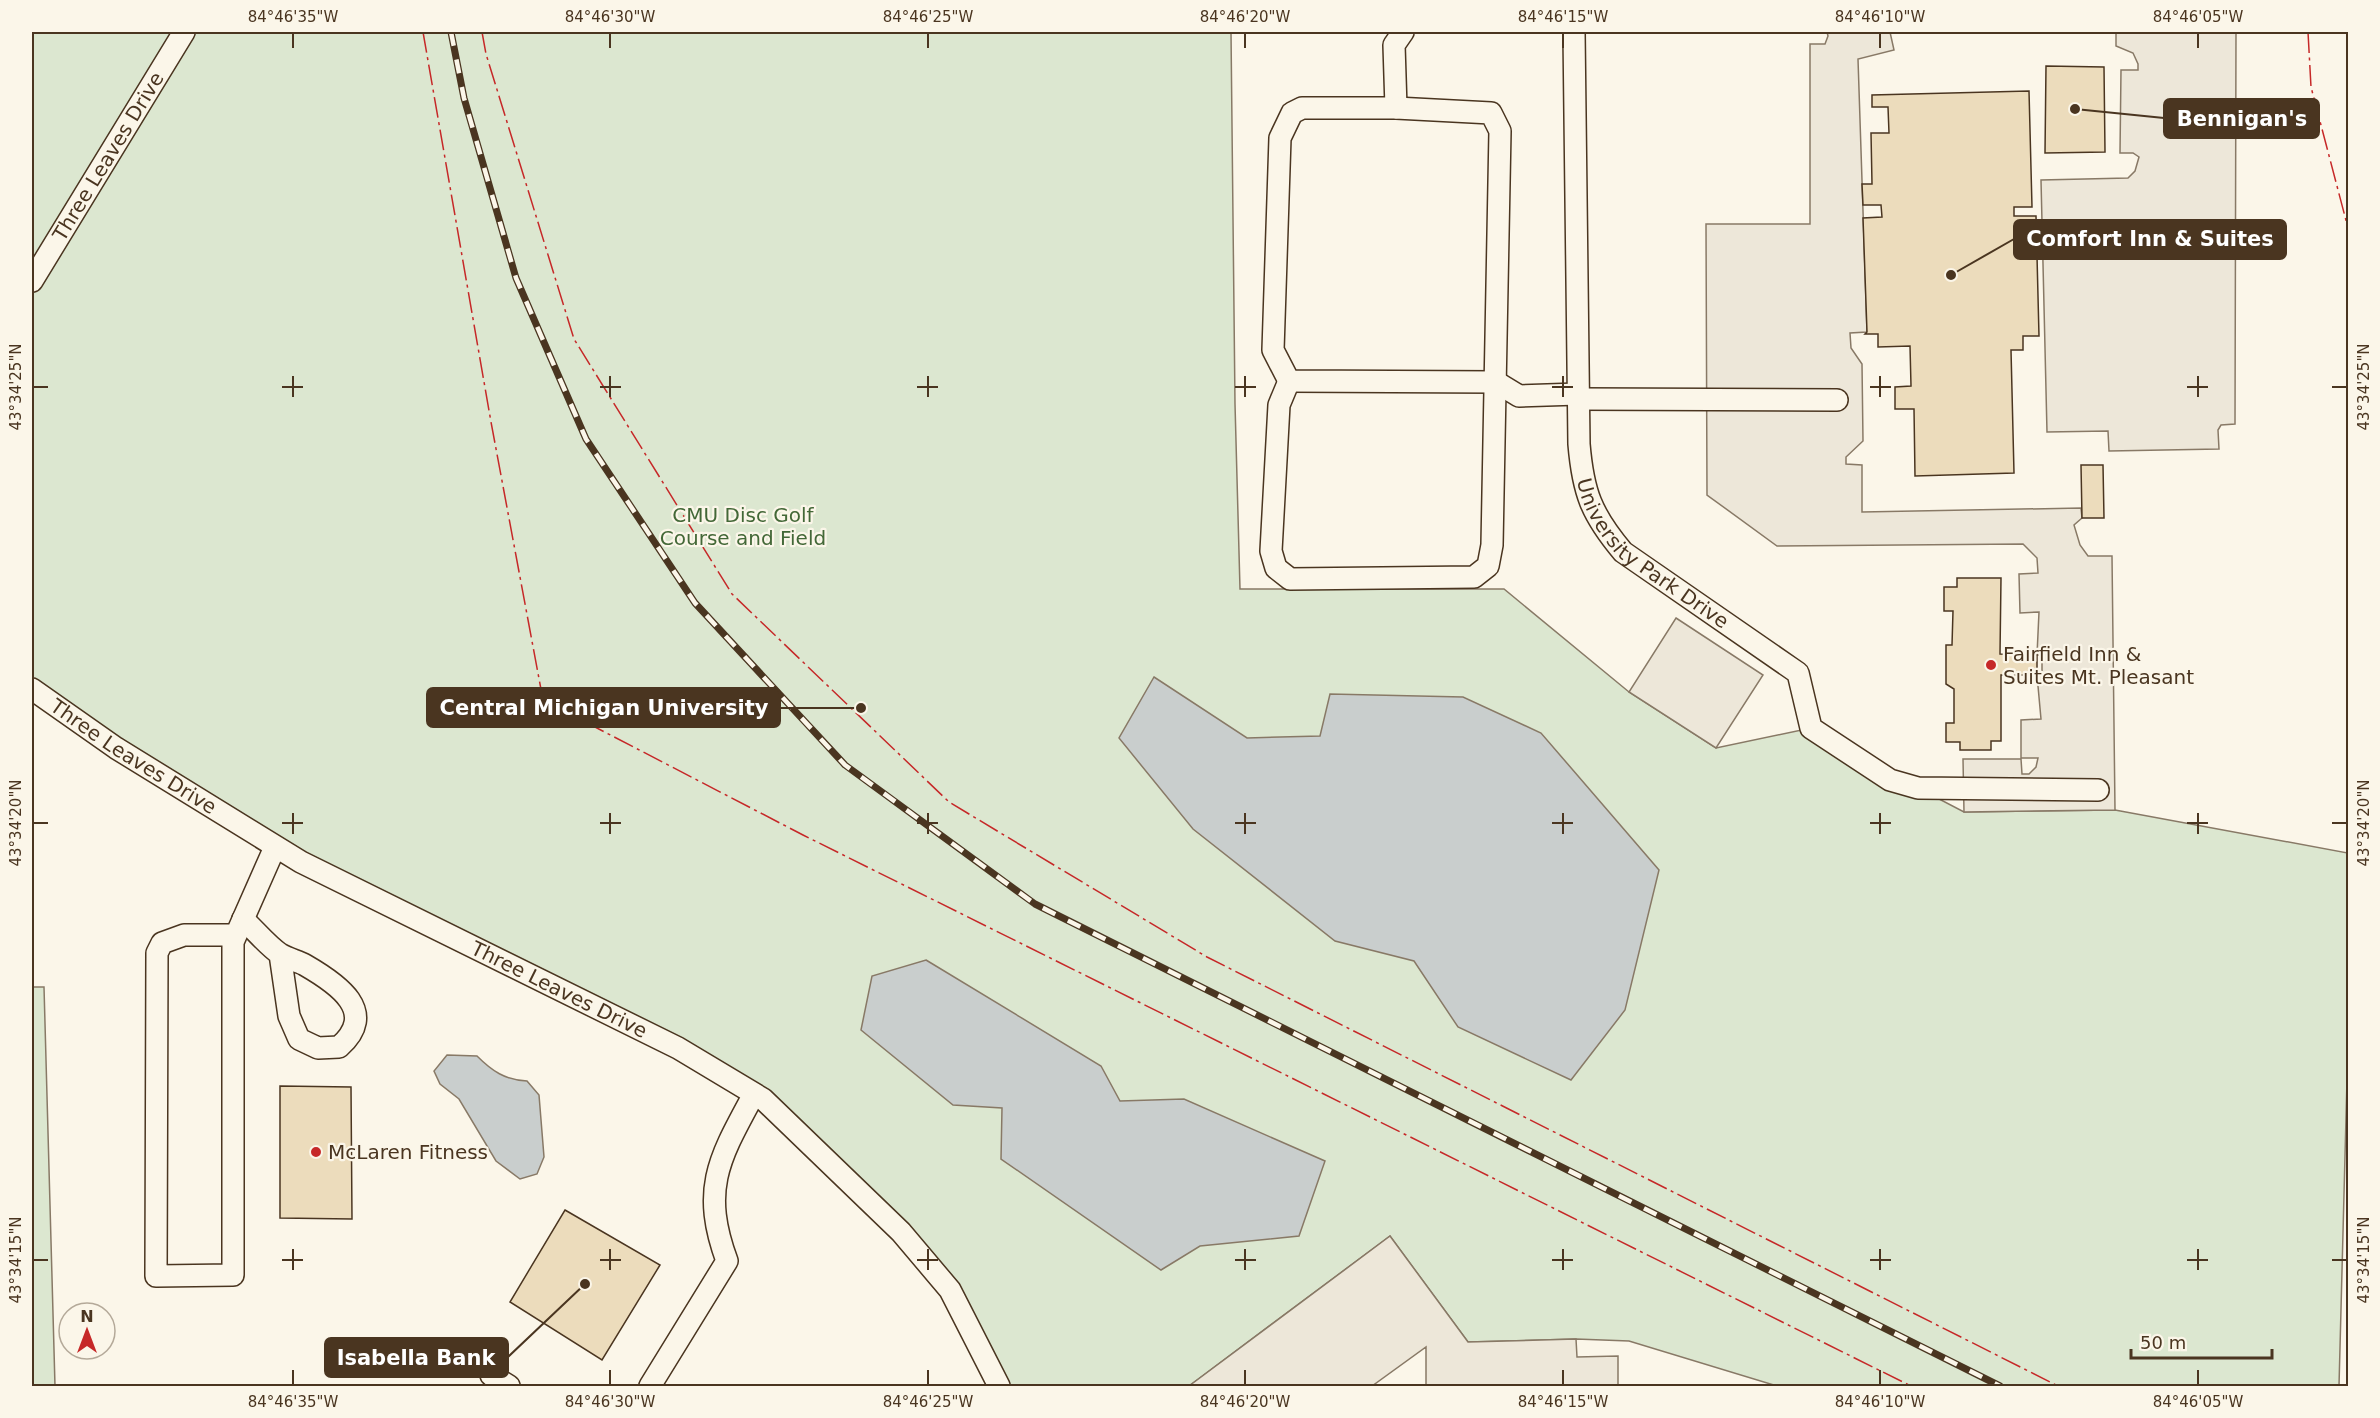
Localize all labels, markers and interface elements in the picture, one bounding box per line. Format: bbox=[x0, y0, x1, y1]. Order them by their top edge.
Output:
text: 84°46'35"W bbox=[248, 8, 338, 26]
text: 84°46'30"W bbox=[565, 8, 655, 26]
text: 84°46'25"W bbox=[883, 8, 973, 26]
text: 84°46'20"W bbox=[1200, 8, 1290, 26]
text: 84°46'15"W bbox=[1518, 8, 1608, 26]
text: 84°46'10"W bbox=[1835, 8, 1925, 26]
text: 84°46'05"W bbox=[2153, 8, 2243, 26]
street label: Three Leaves Drive bbox=[47, 68, 169, 246]
callout: Bennigan's bbox=[2164, 99, 2319, 138]
text: Bennigan's bbox=[2177, 107, 2307, 131]
callout: Comfort Inn & Suites bbox=[2014, 220, 2286, 259]
text: Comfort Inn & Suites bbox=[2026, 227, 2274, 251]
text: 43°34'25"N bbox=[7, 343, 25, 431]
text: 43°34'25"N bbox=[2355, 343, 2373, 431]
street label: University Park Drive bbox=[1572, 476, 1733, 633]
park label: CMU Disc Golf Course and Field bbox=[660, 503, 826, 550]
place label: Fairfield Inn & Suites Mt. Pleasant bbox=[2003, 642, 2194, 689]
marker: Fairfield Inn & Suites Mt. Pleasant bbox=[1984, 658, 1998, 672]
callout: Central Michigan University bbox=[427, 688, 780, 727]
street label: Three Leaves Drive bbox=[45, 693, 221, 819]
text: Central Michigan University bbox=[440, 696, 769, 720]
text: 43°34'20"N bbox=[7, 779, 25, 867]
text: 43°34'20"N bbox=[2355, 779, 2373, 867]
street label: Three Leaves Drive bbox=[466, 935, 651, 1043]
place label: McLaren Fitness bbox=[328, 1140, 488, 1164]
marker: McLaren Fitness bbox=[309, 1145, 323, 1159]
text: 43°34'15"N bbox=[7, 1216, 25, 1304]
text: 43°34'15"N bbox=[2355, 1216, 2373, 1304]
north arrow bbox=[57, 1301, 117, 1361]
text: N bbox=[80, 1307, 94, 1326]
scale bar bbox=[2131, 1322, 2272, 1360]
text: 50 m bbox=[2140, 1332, 2186, 1353]
callout: Isabella Bank bbox=[325, 1338, 508, 1377]
text: Isabella Bank bbox=[337, 1346, 496, 1370]
text: 84°46'35"W bbox=[248, 1393, 338, 1411]
text: 84°46'30"W bbox=[565, 1393, 655, 1411]
text: 84°46'25"W bbox=[883, 1393, 973, 1411]
text: 84°46'20"W bbox=[1200, 1393, 1290, 1411]
text: 84°46'15"W bbox=[1518, 1393, 1608, 1411]
text: 84°46'10"W bbox=[1835, 1393, 1925, 1411]
text: 84°46'05"W bbox=[2153, 1393, 2243, 1411]

